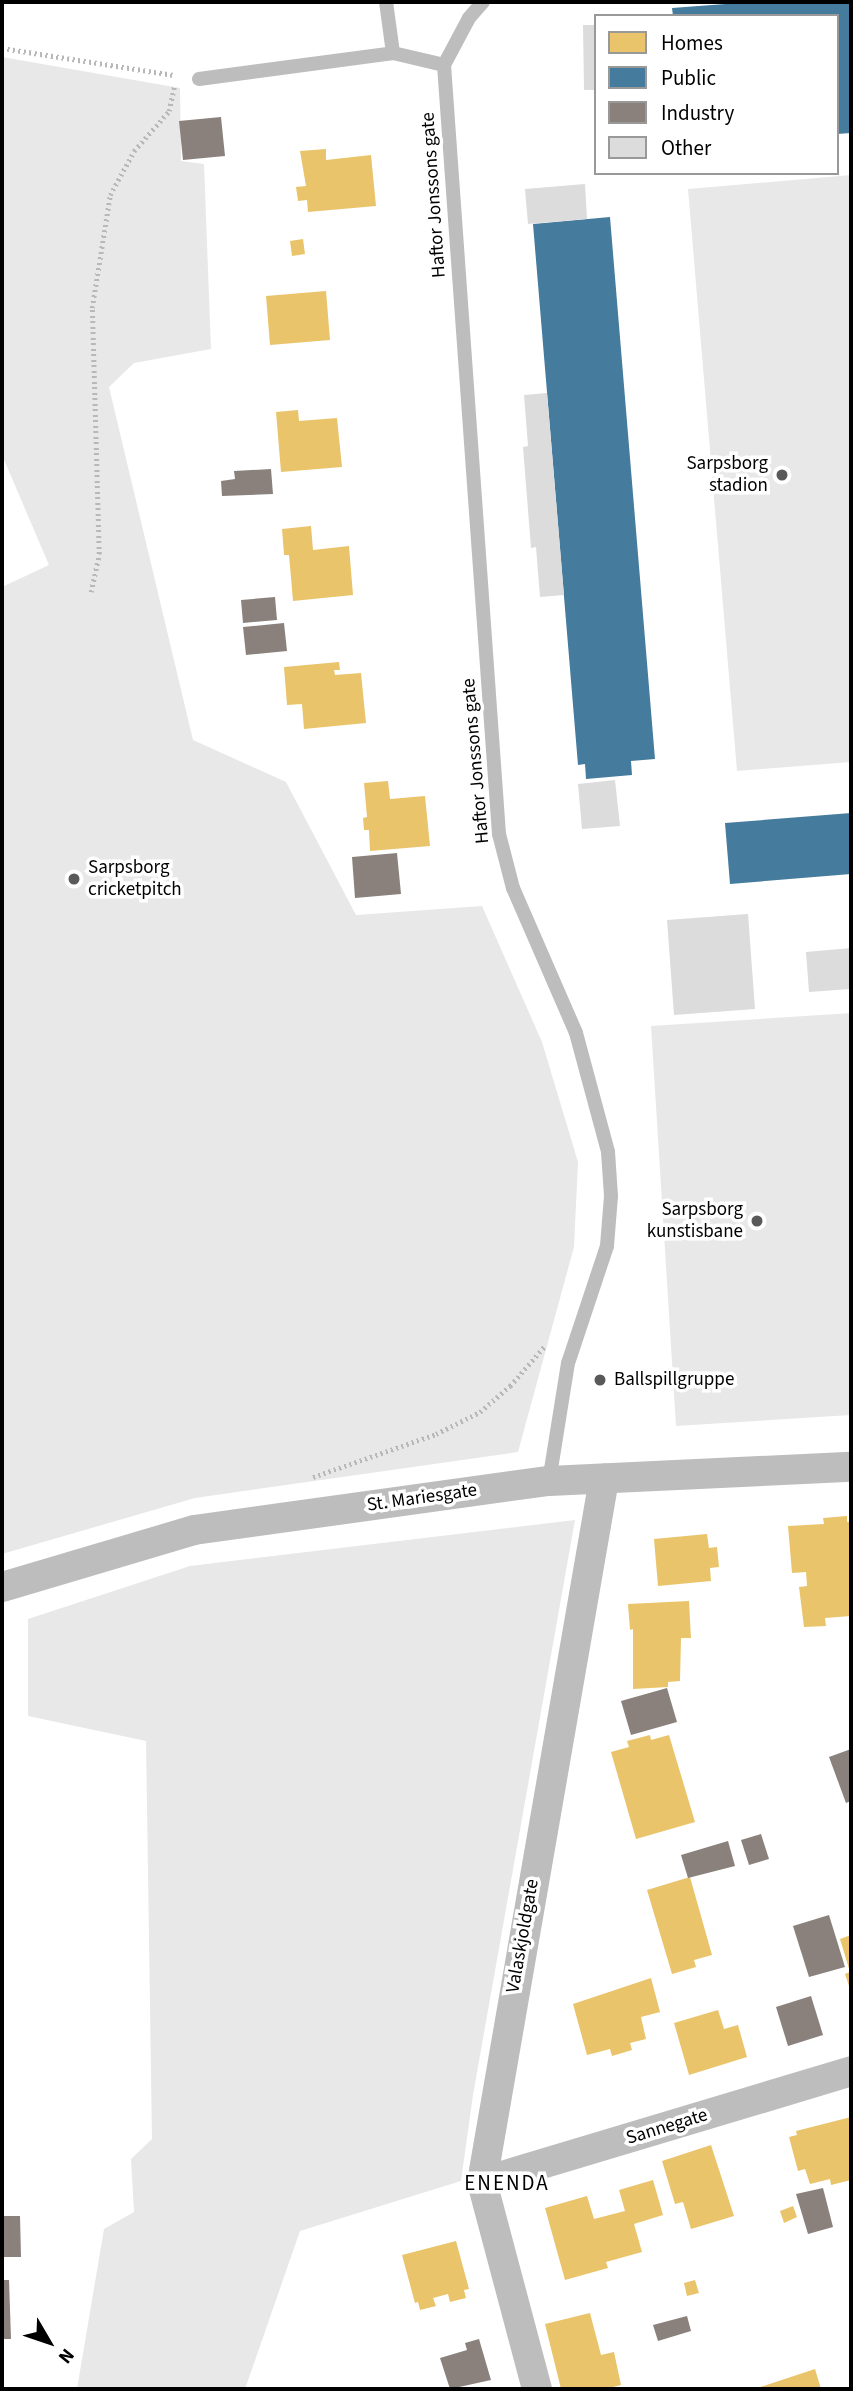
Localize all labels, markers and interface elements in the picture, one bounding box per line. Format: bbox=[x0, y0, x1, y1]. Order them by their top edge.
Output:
legend bbox=[594, 14, 839, 175]
text: Homes bbox=[661, 28, 723, 58]
text: Public bbox=[661, 63, 716, 93]
text: Industry bbox=[661, 98, 734, 128]
street label: Haftor Jonssons gate bbox=[417, 111, 451, 279]
text: Other bbox=[661, 133, 711, 163]
place label: Sarpsborg stadion bbox=[686, 453, 768, 497]
marker: Sarpsborg stadion bbox=[774, 467, 790, 483]
street label: Haftor Jonssons gate bbox=[457, 677, 495, 845]
place label: Sarpsborg cricketpitch bbox=[88, 857, 182, 901]
marker: Sarpsborg cricketpitch bbox=[66, 871, 82, 887]
place label: Sarpsborg kunstisbane bbox=[647, 1199, 743, 1243]
marker: Sarpsborg kunstisbane bbox=[749, 1213, 765, 1229]
place label: Ballspillgruppe bbox=[614, 1369, 734, 1391]
marker: Ballspillgruppe bbox=[592, 1372, 608, 1388]
street label: St. Mariesgate bbox=[365, 1479, 479, 1517]
street label: Valaskjoldgate bbox=[502, 1877, 544, 1995]
street label: Sannegate bbox=[624, 2104, 710, 2150]
district label: ENENDA bbox=[465, 2170, 549, 2196]
north arrow bbox=[14, 2307, 84, 2377]
text: N bbox=[51, 2342, 80, 2369]

